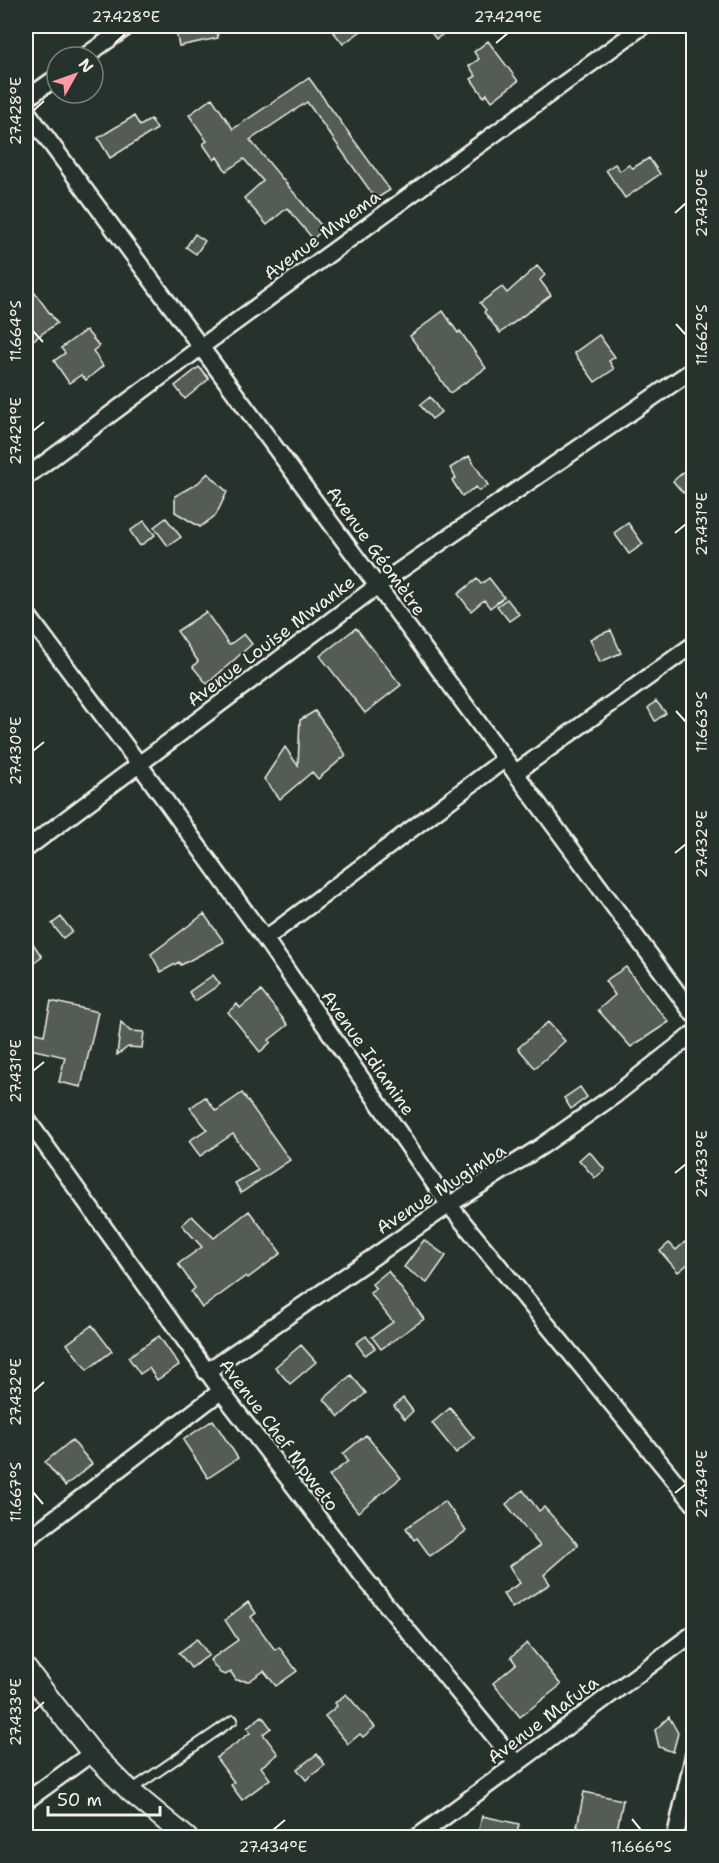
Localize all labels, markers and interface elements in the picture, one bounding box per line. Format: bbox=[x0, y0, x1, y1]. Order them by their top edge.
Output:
text: 27.428°E bbox=[92, 7, 160, 27]
text: 27.429°E bbox=[474, 7, 542, 27]
north arrow bbox=[45, 45, 105, 105]
text: N bbox=[74, 54, 98, 77]
text: 27.428°E bbox=[6, 77, 26, 145]
text: 27.430°E bbox=[692, 169, 712, 237]
street label: Avenue Mwema bbox=[259, 184, 385, 286]
text: 11.664°S bbox=[6, 300, 26, 362]
text: 11.662°S bbox=[692, 304, 712, 366]
text: 27.429°E bbox=[6, 397, 26, 465]
street label: Avenue Géomètre bbox=[321, 481, 431, 621]
text: 27.431°E bbox=[692, 492, 712, 556]
street label: Avenue Louise Mwanke bbox=[182, 570, 360, 712]
text: 11.663°S bbox=[692, 691, 712, 753]
text: 27.430°E bbox=[6, 717, 26, 785]
text: 27.432°E bbox=[692, 810, 712, 878]
street label: Avenue Idiamine bbox=[316, 986, 420, 1120]
text: 27.431°E bbox=[6, 1039, 26, 1103]
text: 27.433°E bbox=[692, 1130, 712, 1198]
street label: Avenue Mugimba bbox=[372, 1138, 510, 1240]
street label: Avenue Chef Mpweto bbox=[214, 1354, 344, 1516]
text: 27.432°E bbox=[6, 1358, 26, 1426]
text: 27.434°E bbox=[692, 1450, 712, 1518]
text: 11.667°S bbox=[6, 1462, 26, 1522]
street label: Avenue Mafuta bbox=[483, 1670, 603, 1770]
text: 27.433°E bbox=[6, 1678, 26, 1746]
scale bar bbox=[48, 1779, 160, 1817]
text: 50 m bbox=[57, 1788, 102, 1812]
text: 27.434°E bbox=[239, 1837, 307, 1857]
text: 11.666°S bbox=[610, 1837, 672, 1857]

